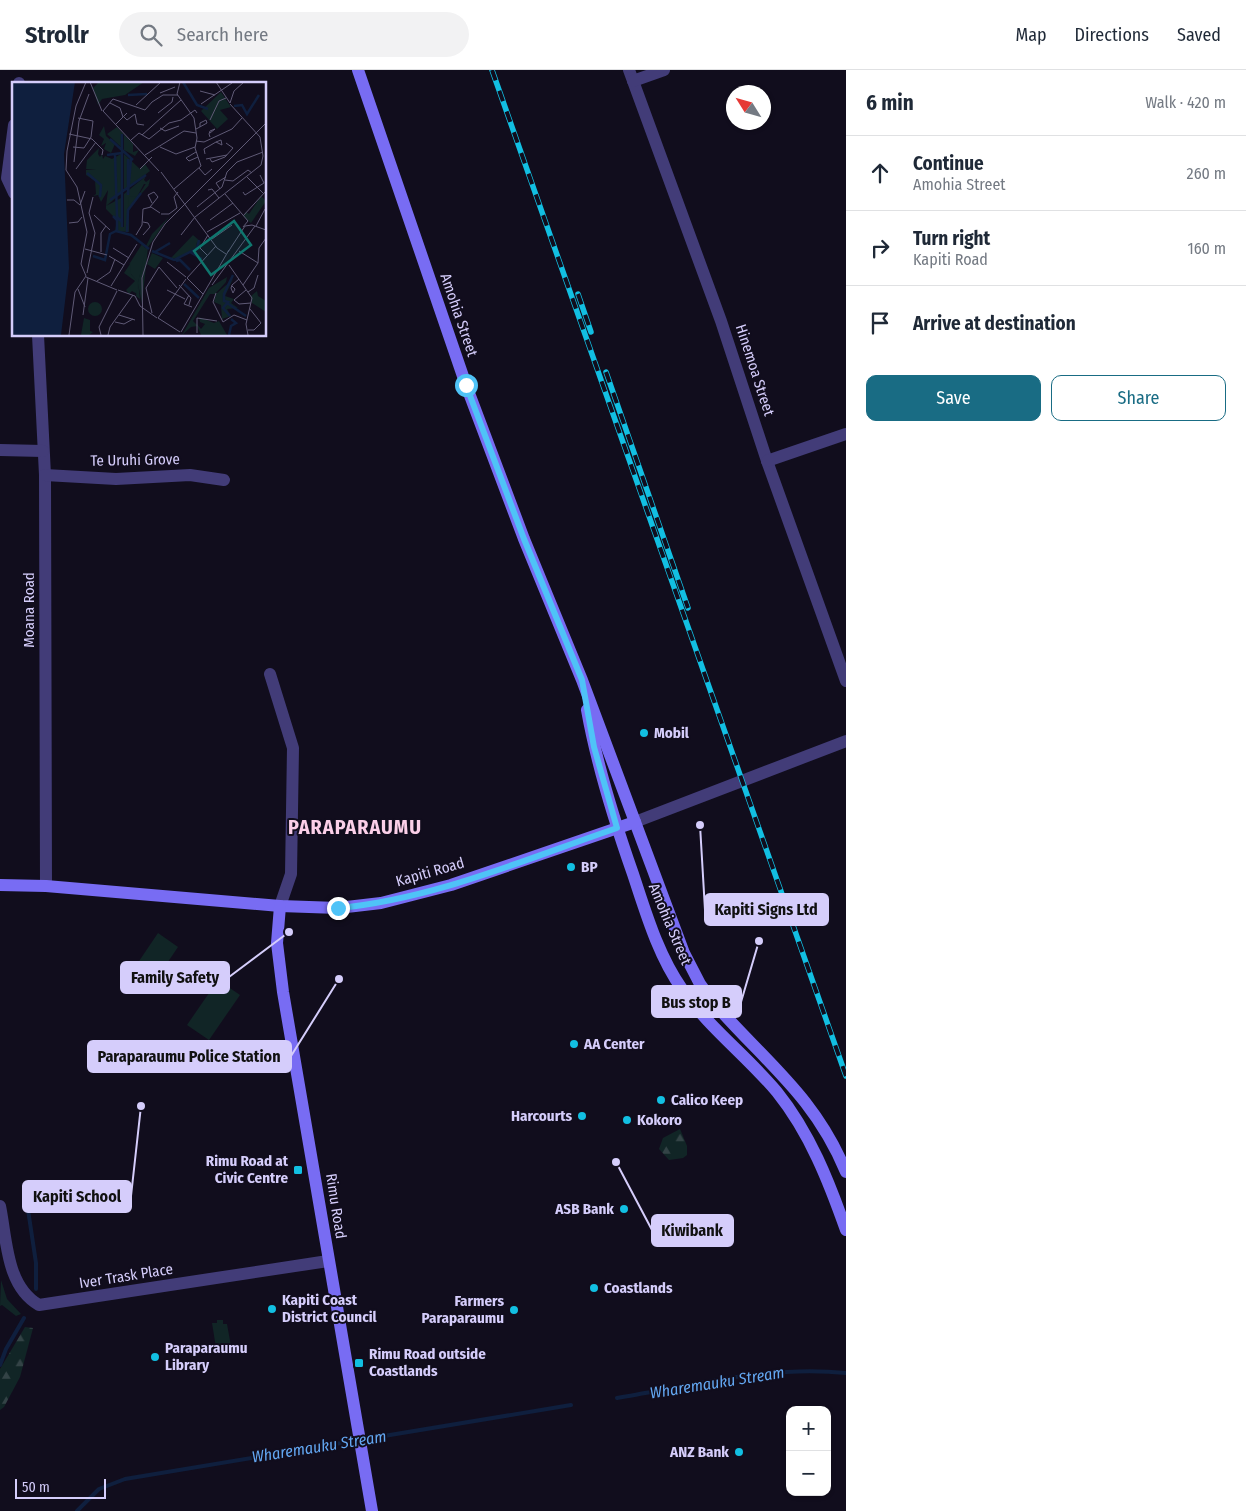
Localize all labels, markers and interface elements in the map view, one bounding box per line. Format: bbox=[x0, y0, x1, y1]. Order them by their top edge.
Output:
search box bbox=[119, 12, 469, 57]
text: Strollr bbox=[25, 21, 89, 49]
icon: search bbox=[137, 21, 165, 49]
text: Search here bbox=[177, 23, 268, 46]
text: Map bbox=[1015, 24, 1047, 46]
text: Directions bbox=[1075, 24, 1149, 46]
text: Saved bbox=[1177, 24, 1221, 46]
inset map bbox=[12, 82, 266, 336]
north arrow bbox=[726, 85, 771, 130]
text: 6 min bbox=[866, 90, 914, 116]
text: Walk · 420 m bbox=[1145, 93, 1226, 112]
text: Continue bbox=[913, 152, 984, 175]
icon: ahead bbox=[866, 159, 894, 187]
text: 260 m bbox=[1187, 164, 1226, 183]
text: Amohia Street bbox=[913, 175, 1006, 194]
text: Turn right bbox=[913, 227, 990, 250]
icon: right bbox=[866, 234, 894, 262]
text: 160 m bbox=[1187, 239, 1226, 258]
text: Kapiti Road bbox=[913, 250, 988, 269]
street label: Amohia Street bbox=[436, 271, 482, 359]
icon: arrive bbox=[866, 309, 894, 337]
text: Arrive at destination bbox=[913, 312, 1076, 335]
street label: Hinemoa Street bbox=[732, 322, 778, 418]
route start bbox=[455, 374, 478, 397]
button: Save bbox=[866, 375, 1041, 421]
button: Share bbox=[1051, 375, 1226, 421]
street label: Te Uruhi Grove bbox=[90, 450, 180, 470]
street label: Moana Road bbox=[20, 572, 38, 648]
place label: Mobil bbox=[654, 724, 690, 742]
marker: Mobil bbox=[638, 727, 650, 739]
district label: PARAPARAUMU bbox=[288, 815, 422, 839]
street label: Kapiti Road bbox=[394, 854, 466, 890]
place label: BP bbox=[581, 858, 598, 876]
marker: BP bbox=[565, 861, 577, 873]
street label: Amohia Street bbox=[645, 881, 695, 968]
callout: Kapiti Signs Ltd bbox=[705, 894, 828, 925]
route end bbox=[327, 897, 350, 920]
text: Kapiti Signs Ltd bbox=[714, 900, 818, 919]
callout: Family Safety bbox=[121, 962, 229, 993]
text: Family Safety bbox=[131, 968, 219, 987]
callout: Bus stop B bbox=[652, 986, 741, 1017]
text: Bus stop B bbox=[661, 993, 731, 1012]
place label: AA Center bbox=[583, 1035, 645, 1053]
marker: AA Center bbox=[568, 1038, 580, 1050]
callout: Paraparaumu Police Station bbox=[88, 1041, 291, 1072]
text: Paraparaumu Police Station bbox=[97, 1047, 281, 1066]
place label: Calico Keep bbox=[671, 1091, 743, 1109]
marker: Calico Keep bbox=[655, 1094, 667, 1106]
place label: Harcourts bbox=[511, 1107, 572, 1125]
marker: Harcourts bbox=[576, 1110, 588, 1122]
place label: Kokoro bbox=[637, 1111, 682, 1129]
marker: Kokoro bbox=[621, 1114, 633, 1126]
place label: Rimu Road at Civic Centre bbox=[206, 1152, 289, 1187]
marker: Rimu Road at Civic Centre bbox=[292, 1164, 304, 1176]
street label: Rimu Road bbox=[322, 1172, 350, 1240]
callout: Kapiti School bbox=[23, 1181, 131, 1212]
text: Kapiti School bbox=[33, 1187, 122, 1206]
place label: ASB Bank bbox=[554, 1200, 614, 1218]
marker: ASB Bank bbox=[618, 1203, 630, 1215]
callout: Kiwibank bbox=[652, 1215, 733, 1246]
text: Kiwibank bbox=[661, 1221, 724, 1240]
street label: Iver Trask Place bbox=[78, 1260, 174, 1292]
place label: Coastlands bbox=[604, 1279, 673, 1297]
marker: Coastlands bbox=[588, 1282, 600, 1294]
place label: Kapiti Coast District Council bbox=[282, 1291, 378, 1326]
place label: Farmers Paraparaumu bbox=[422, 1292, 504, 1327]
marker: Kapiti Coast District Council bbox=[266, 1303, 278, 1315]
marker: Farmers Paraparaumu bbox=[508, 1304, 520, 1316]
place label: Paraparaumu Library bbox=[165, 1339, 247, 1374]
place label: Rimu Road outside Coastlands bbox=[369, 1345, 486, 1380]
marker: Paraparaumu Library bbox=[149, 1351, 161, 1363]
marker: Rimu Road outside Coastlands bbox=[353, 1357, 365, 1369]
water label: Wharemauku Stream bbox=[648, 1362, 786, 1403]
map controls bbox=[786, 1406, 831, 1496]
button: + bbox=[786, 1406, 831, 1451]
water label: Wharemauku Stream bbox=[250, 1426, 388, 1467]
place label: ANZ Bank bbox=[669, 1443, 729, 1461]
marker: ANZ Bank bbox=[733, 1446, 745, 1458]
button: − bbox=[786, 1451, 831, 1496]
scale bar bbox=[15, 1476, 106, 1499]
text: 50 m bbox=[22, 1479, 50, 1496]

